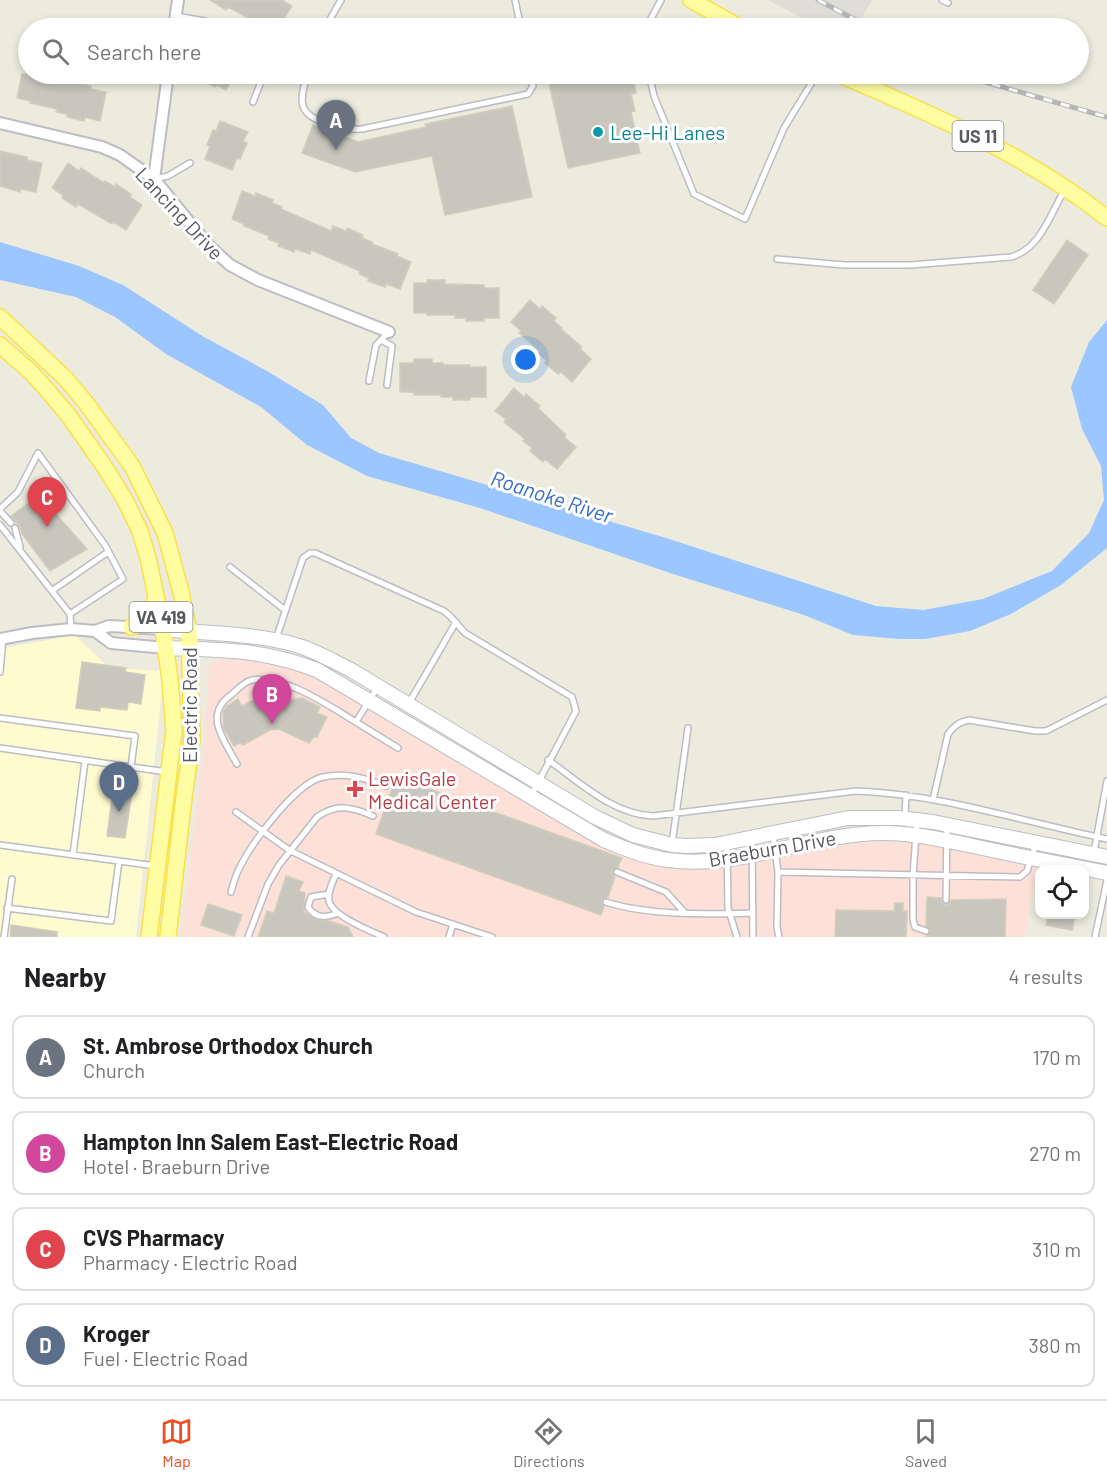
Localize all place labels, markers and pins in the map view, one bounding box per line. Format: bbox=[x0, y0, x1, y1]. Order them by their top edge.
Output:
pin: A bbox=[316, 100, 356, 150]
place label: Lee-Hi Lanes bbox=[610, 120, 725, 144]
marker: Lee-Hi Lanes bbox=[591, 125, 605, 139]
pin: C bbox=[28, 478, 66, 527]
pin: B bbox=[252, 674, 292, 724]
pin: D bbox=[100, 762, 138, 812]
place label: LewisGale Medical Center bbox=[368, 766, 497, 813]
marker: LewisGale Medical Center bbox=[346, 780, 364, 798]

